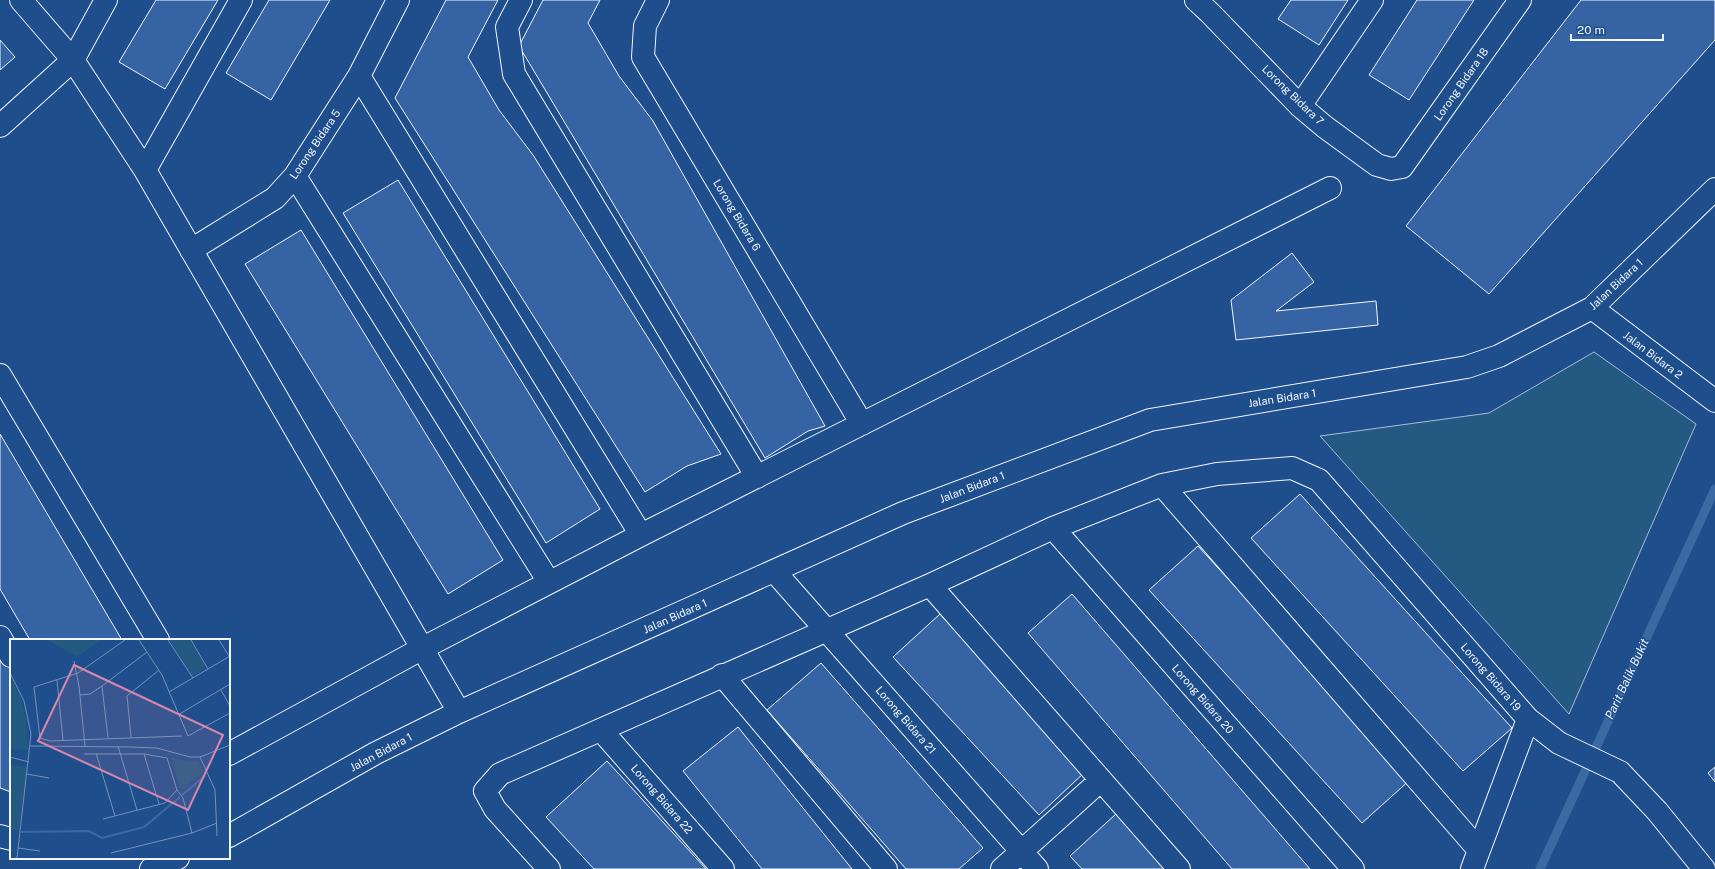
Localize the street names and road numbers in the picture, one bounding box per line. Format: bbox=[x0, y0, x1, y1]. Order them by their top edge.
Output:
street label: Lorong Bidara 18 bbox=[1431, 45, 1491, 123]
street label: Lorong Bidara 7 bbox=[1260, 63, 1327, 128]
street label: Lorong Bidara 5 bbox=[287, 107, 343, 181]
street label: Lorong Bidara 6 bbox=[711, 177, 763, 253]
street label: Jalan Bidara 1 bbox=[1587, 256, 1645, 312]
street label: Jalan Bidara 2 bbox=[1621, 329, 1685, 381]
street label: Jalan Bidara 1 bbox=[1247, 387, 1317, 409]
street label: Jalan Bidara 1 bbox=[938, 469, 1006, 505]
street label: Jalan Bidara 1 bbox=[641, 597, 709, 635]
street label: Lorong Bidara 19 bbox=[1458, 641, 1524, 713]
street label: Lorong Bidara 20 bbox=[1170, 662, 1236, 736]
street label: Lorong Bidara 21 bbox=[873, 684, 939, 756]
street label: Jalan Bidara 1 bbox=[348, 731, 414, 773]
street label: Lorong Bidara 22 bbox=[629, 762, 695, 836]

